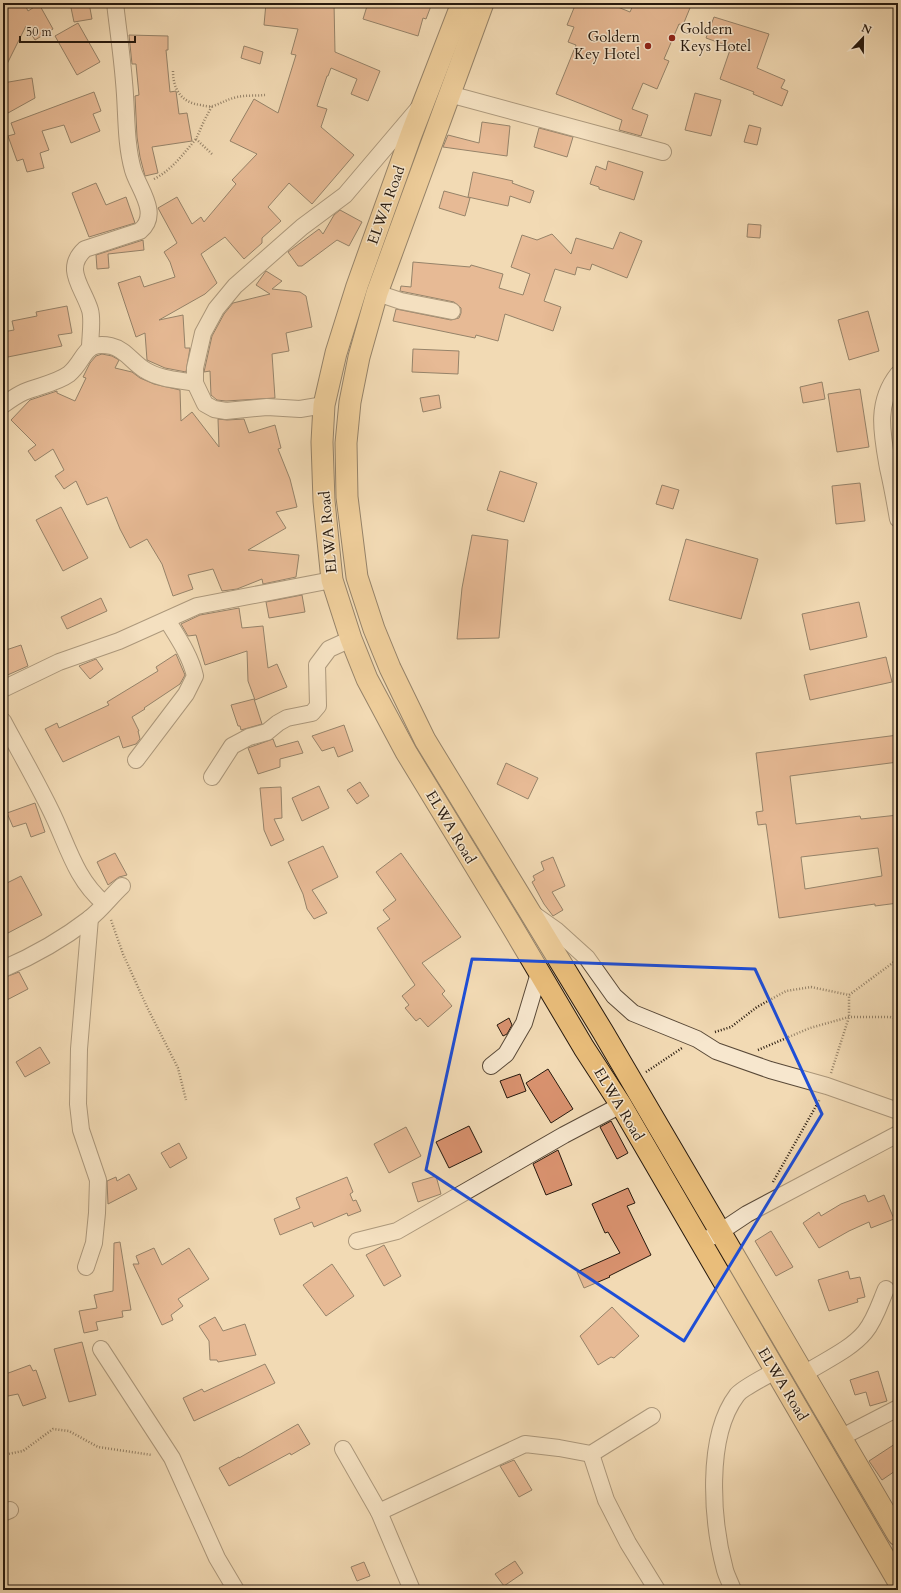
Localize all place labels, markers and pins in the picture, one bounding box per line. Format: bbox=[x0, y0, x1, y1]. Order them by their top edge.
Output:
place label: Goldern Keys Hotel bbox=[680, 19, 751, 56]
place label: Goldern Key Hotel bbox=[574, 27, 640, 64]
marker: Goldern Keys Hotel bbox=[667, 33, 677, 43]
marker: Goldern Key Hotel bbox=[643, 41, 653, 51]

